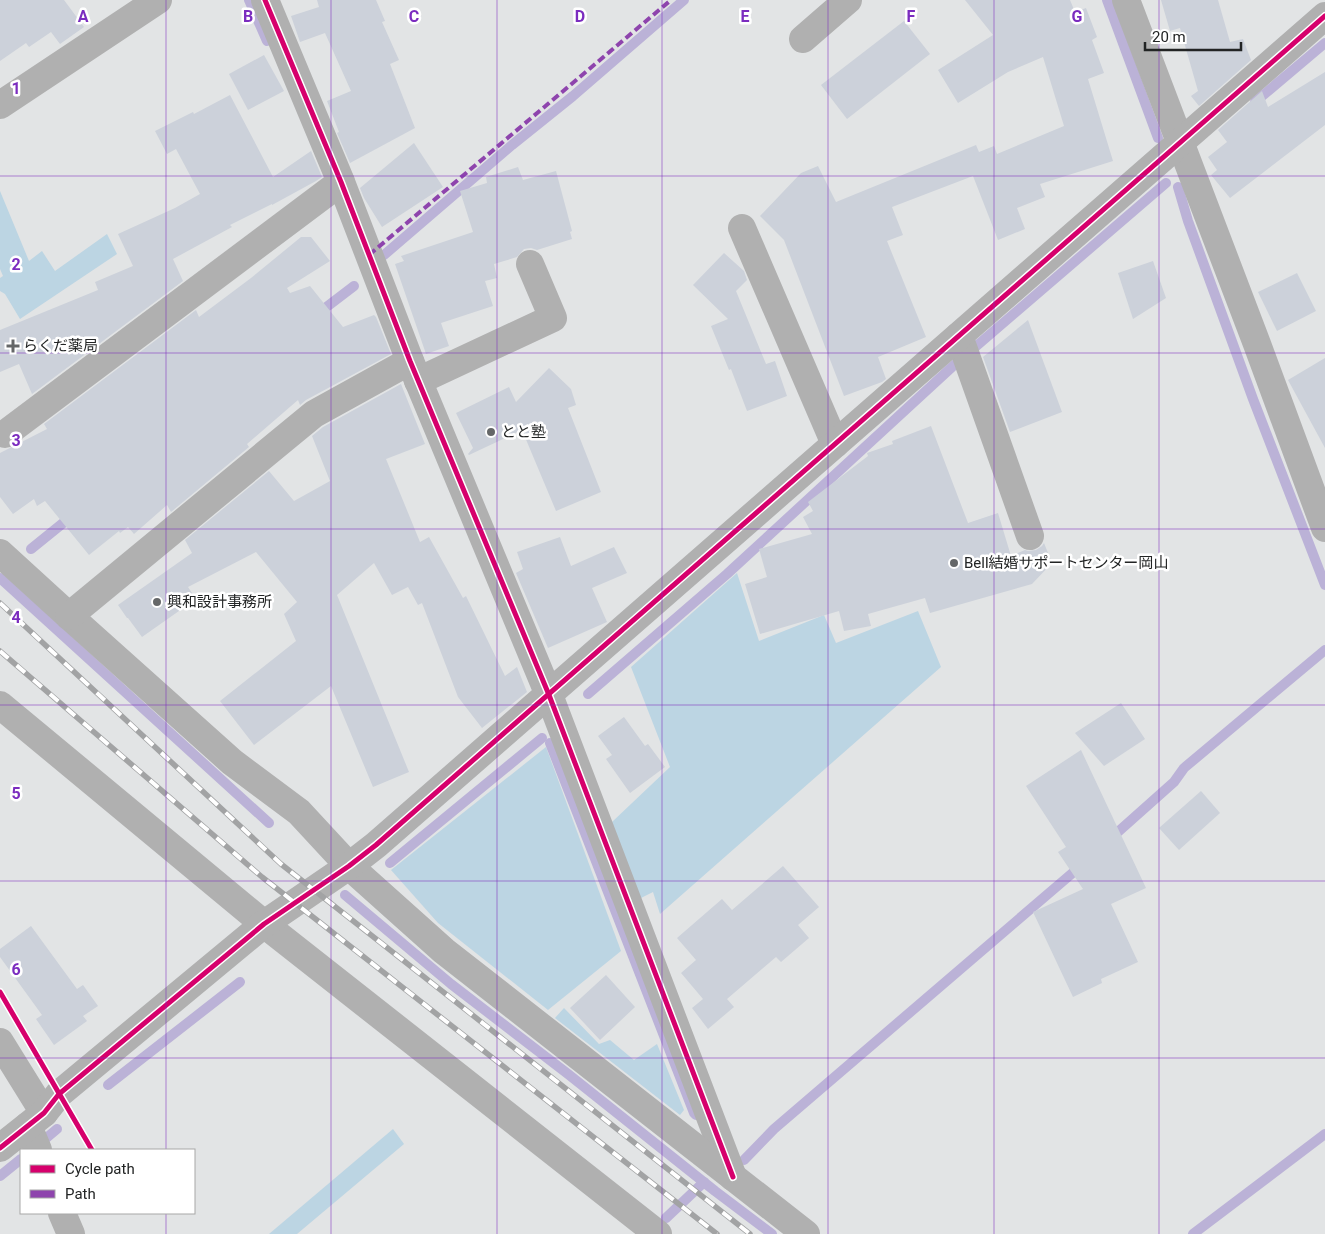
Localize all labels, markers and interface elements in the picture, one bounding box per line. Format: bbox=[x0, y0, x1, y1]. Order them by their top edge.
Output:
text: A bbox=[78, 7, 89, 26]
text: B bbox=[243, 7, 253, 26]
text: C bbox=[409, 7, 419, 26]
text: D bbox=[575, 7, 585, 26]
text: E bbox=[741, 7, 750, 26]
text: F bbox=[907, 7, 916, 26]
text: G bbox=[1072, 7, 1083, 26]
scale bar bbox=[1145, 20, 1241, 52]
text: 20 m bbox=[1152, 28, 1186, 46]
text: 1 bbox=[11, 79, 21, 98]
text: 2 bbox=[11, 255, 21, 274]
place label: らくだ薬局 bbox=[23, 337, 98, 355]
marker: らくだ薬局 bbox=[7, 340, 19, 352]
place label: とと塾 bbox=[501, 423, 546, 441]
marker: とと塾 bbox=[485, 426, 497, 438]
text: 3 bbox=[11, 431, 21, 450]
place label: Bell結婚サポートセンター岡山 bbox=[964, 554, 1169, 572]
marker: Bell結婚サポートセンター岡山 bbox=[948, 557, 960, 569]
place label: 興和設計事務所 bbox=[167, 593, 272, 611]
marker: 興和設計事務所 bbox=[151, 596, 163, 608]
text: 4 bbox=[11, 608, 21, 627]
text: 5 bbox=[11, 784, 21, 803]
text: 6 bbox=[11, 960, 21, 979]
legend bbox=[20, 1149, 195, 1214]
text: Cycle path bbox=[65, 1160, 135, 1178]
text: Path bbox=[65, 1185, 96, 1203]

